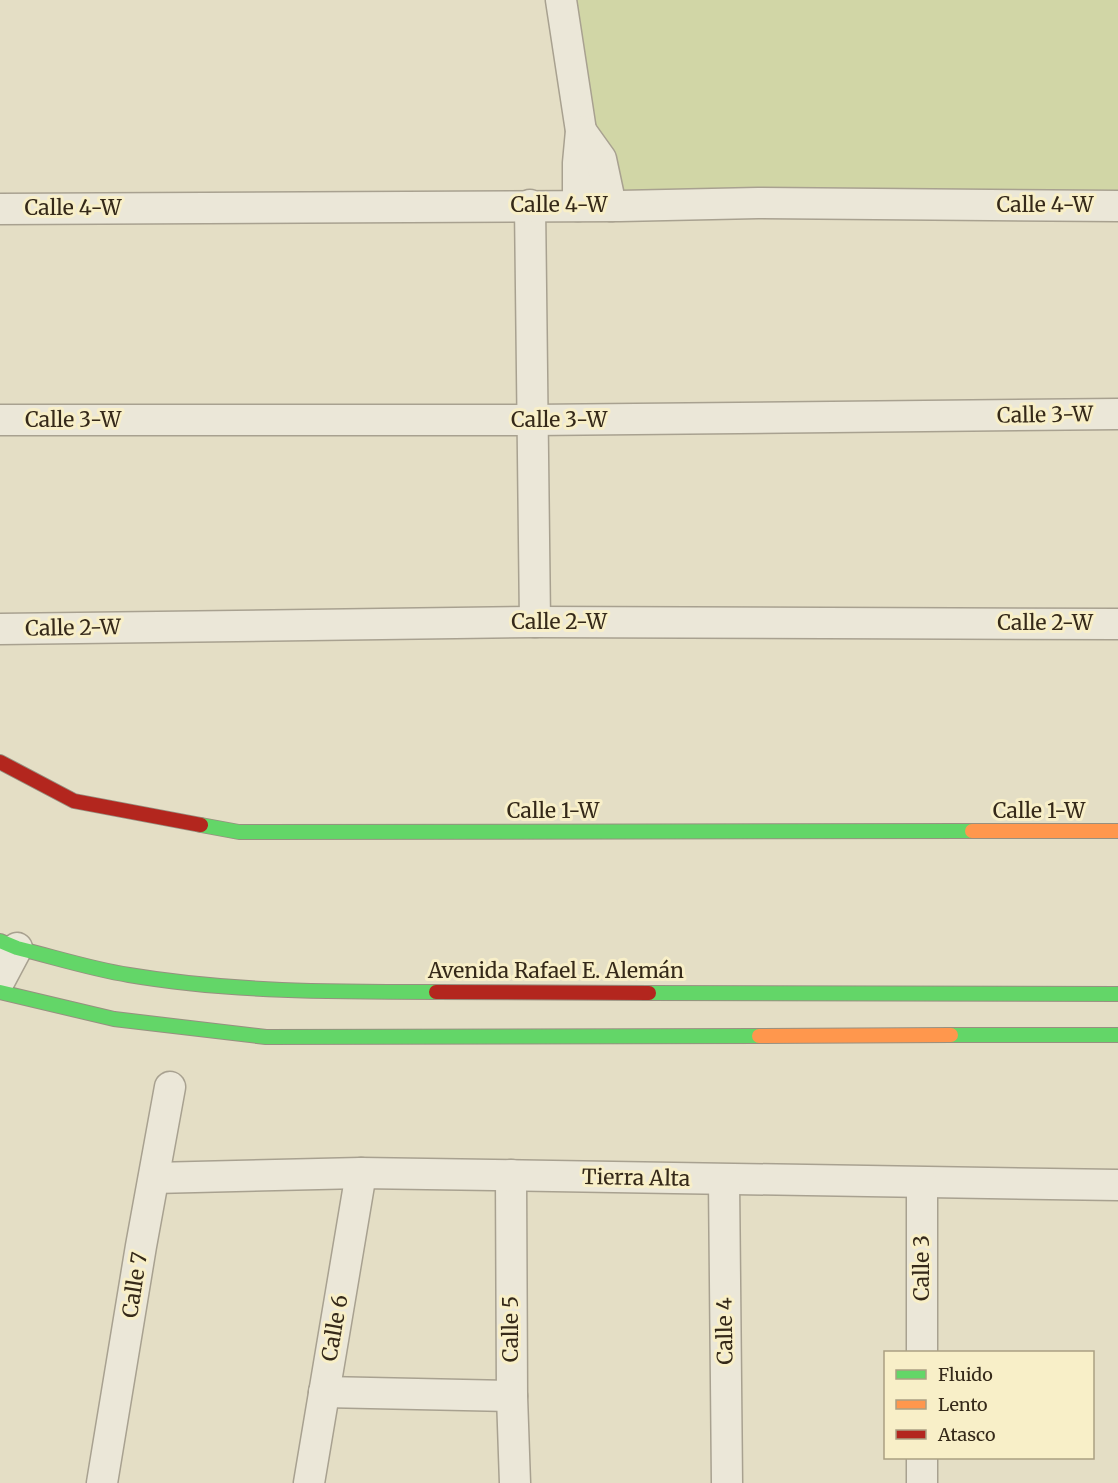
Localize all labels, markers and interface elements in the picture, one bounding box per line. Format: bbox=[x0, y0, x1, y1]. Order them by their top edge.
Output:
street label: Calle 4-W bbox=[510, 191, 609, 218]
street label: Calle 4-W bbox=[996, 191, 1095, 218]
street label: Calle 4-W bbox=[24, 194, 123, 221]
street label: Calle 3-W bbox=[997, 400, 1094, 429]
street label: Calle 3-W bbox=[25, 406, 122, 433]
street label: Calle 3-W bbox=[511, 406, 608, 433]
street label: Calle 2-W bbox=[511, 608, 608, 635]
street label: Calle 2-W bbox=[997, 609, 1094, 636]
street label: Calle 2-W bbox=[25, 613, 122, 642]
street label: Calle 1-W bbox=[507, 797, 600, 824]
street label: Calle 1-W bbox=[993, 797, 1086, 824]
street label: Avenida Rafael E. Alemán bbox=[427, 957, 684, 984]
street label: Tierra Alta bbox=[582, 1163, 690, 1192]
street label: Calle 3 bbox=[908, 1235, 935, 1301]
street label: Calle 7 bbox=[116, 1250, 153, 1320]
street label: Calle 6 bbox=[315, 1293, 354, 1363]
street label: Calle 5 bbox=[497, 1296, 524, 1362]
street label: Calle 4 bbox=[710, 1297, 739, 1365]
legend bbox=[884, 1351, 1094, 1459]
text: Fluido bbox=[938, 1363, 993, 1386]
text: Lento bbox=[938, 1393, 988, 1416]
text: Atasco bbox=[937, 1423, 996, 1446]

